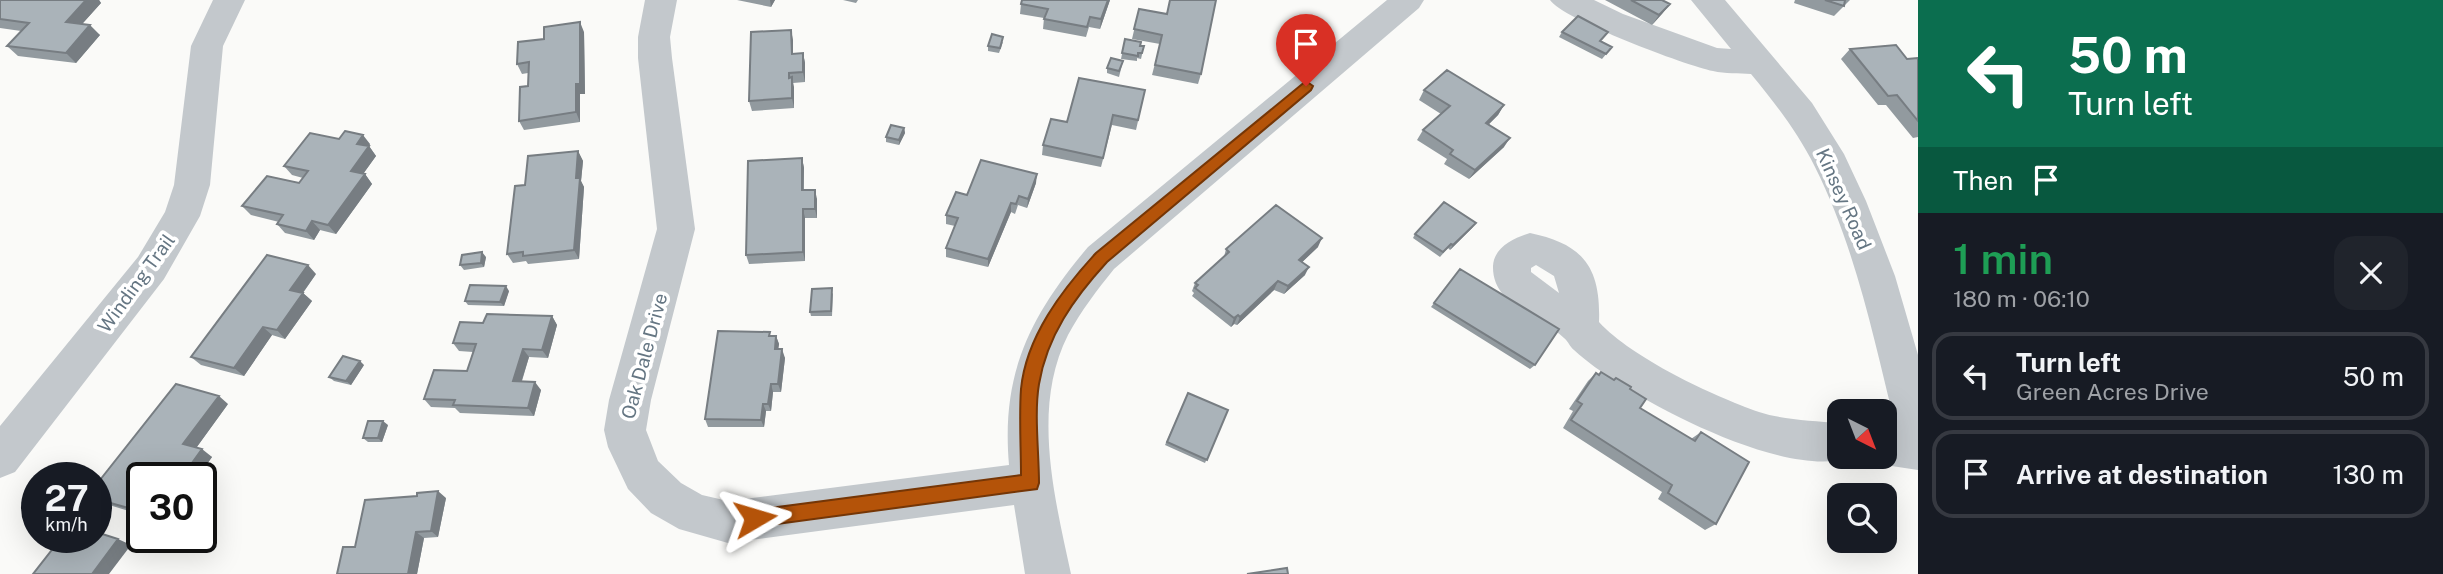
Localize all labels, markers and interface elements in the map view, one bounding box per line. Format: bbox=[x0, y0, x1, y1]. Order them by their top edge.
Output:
pin bbox=[1276, 14, 1336, 86]
icon: arrive bbox=[1287, 25, 1325, 63]
text: 50 m bbox=[2068, 26, 2188, 84]
icon: left bbox=[1953, 28, 2044, 119]
text: Turn left bbox=[2068, 85, 2193, 122]
street label: Kinsey Road bbox=[1812, 145, 1876, 253]
icon: arrive bbox=[2027, 161, 2065, 199]
text: Then bbox=[1953, 165, 2013, 196]
street label: Winding Trail bbox=[93, 229, 179, 337]
text: 1 min bbox=[1953, 234, 2053, 283]
button: close bbox=[2334, 236, 2408, 310]
text: 180 m · 06:10 bbox=[1953, 285, 2090, 312]
street label: Oak Dale Drive bbox=[617, 291, 671, 421]
text: Turn left bbox=[2016, 347, 2121, 378]
icon: left bbox=[1957, 357, 1995, 395]
text: 50 m bbox=[2343, 361, 2404, 392]
text: Green Acres Drive bbox=[2016, 378, 2209, 405]
north arrow bbox=[1827, 399, 1897, 469]
map controls bbox=[1827, 399, 1897, 553]
icon: arrive bbox=[1957, 455, 1995, 493]
text: Arrive at destination bbox=[2016, 459, 2268, 490]
text: 130 m bbox=[2332, 459, 2404, 490]
speed limit sign: 30 bbox=[126, 462, 217, 553]
text: 27 bbox=[44, 478, 89, 519]
position arrow bbox=[718, 481, 792, 555]
button: search bbox=[1827, 483, 1897, 553]
text: km/h bbox=[45, 514, 88, 535]

